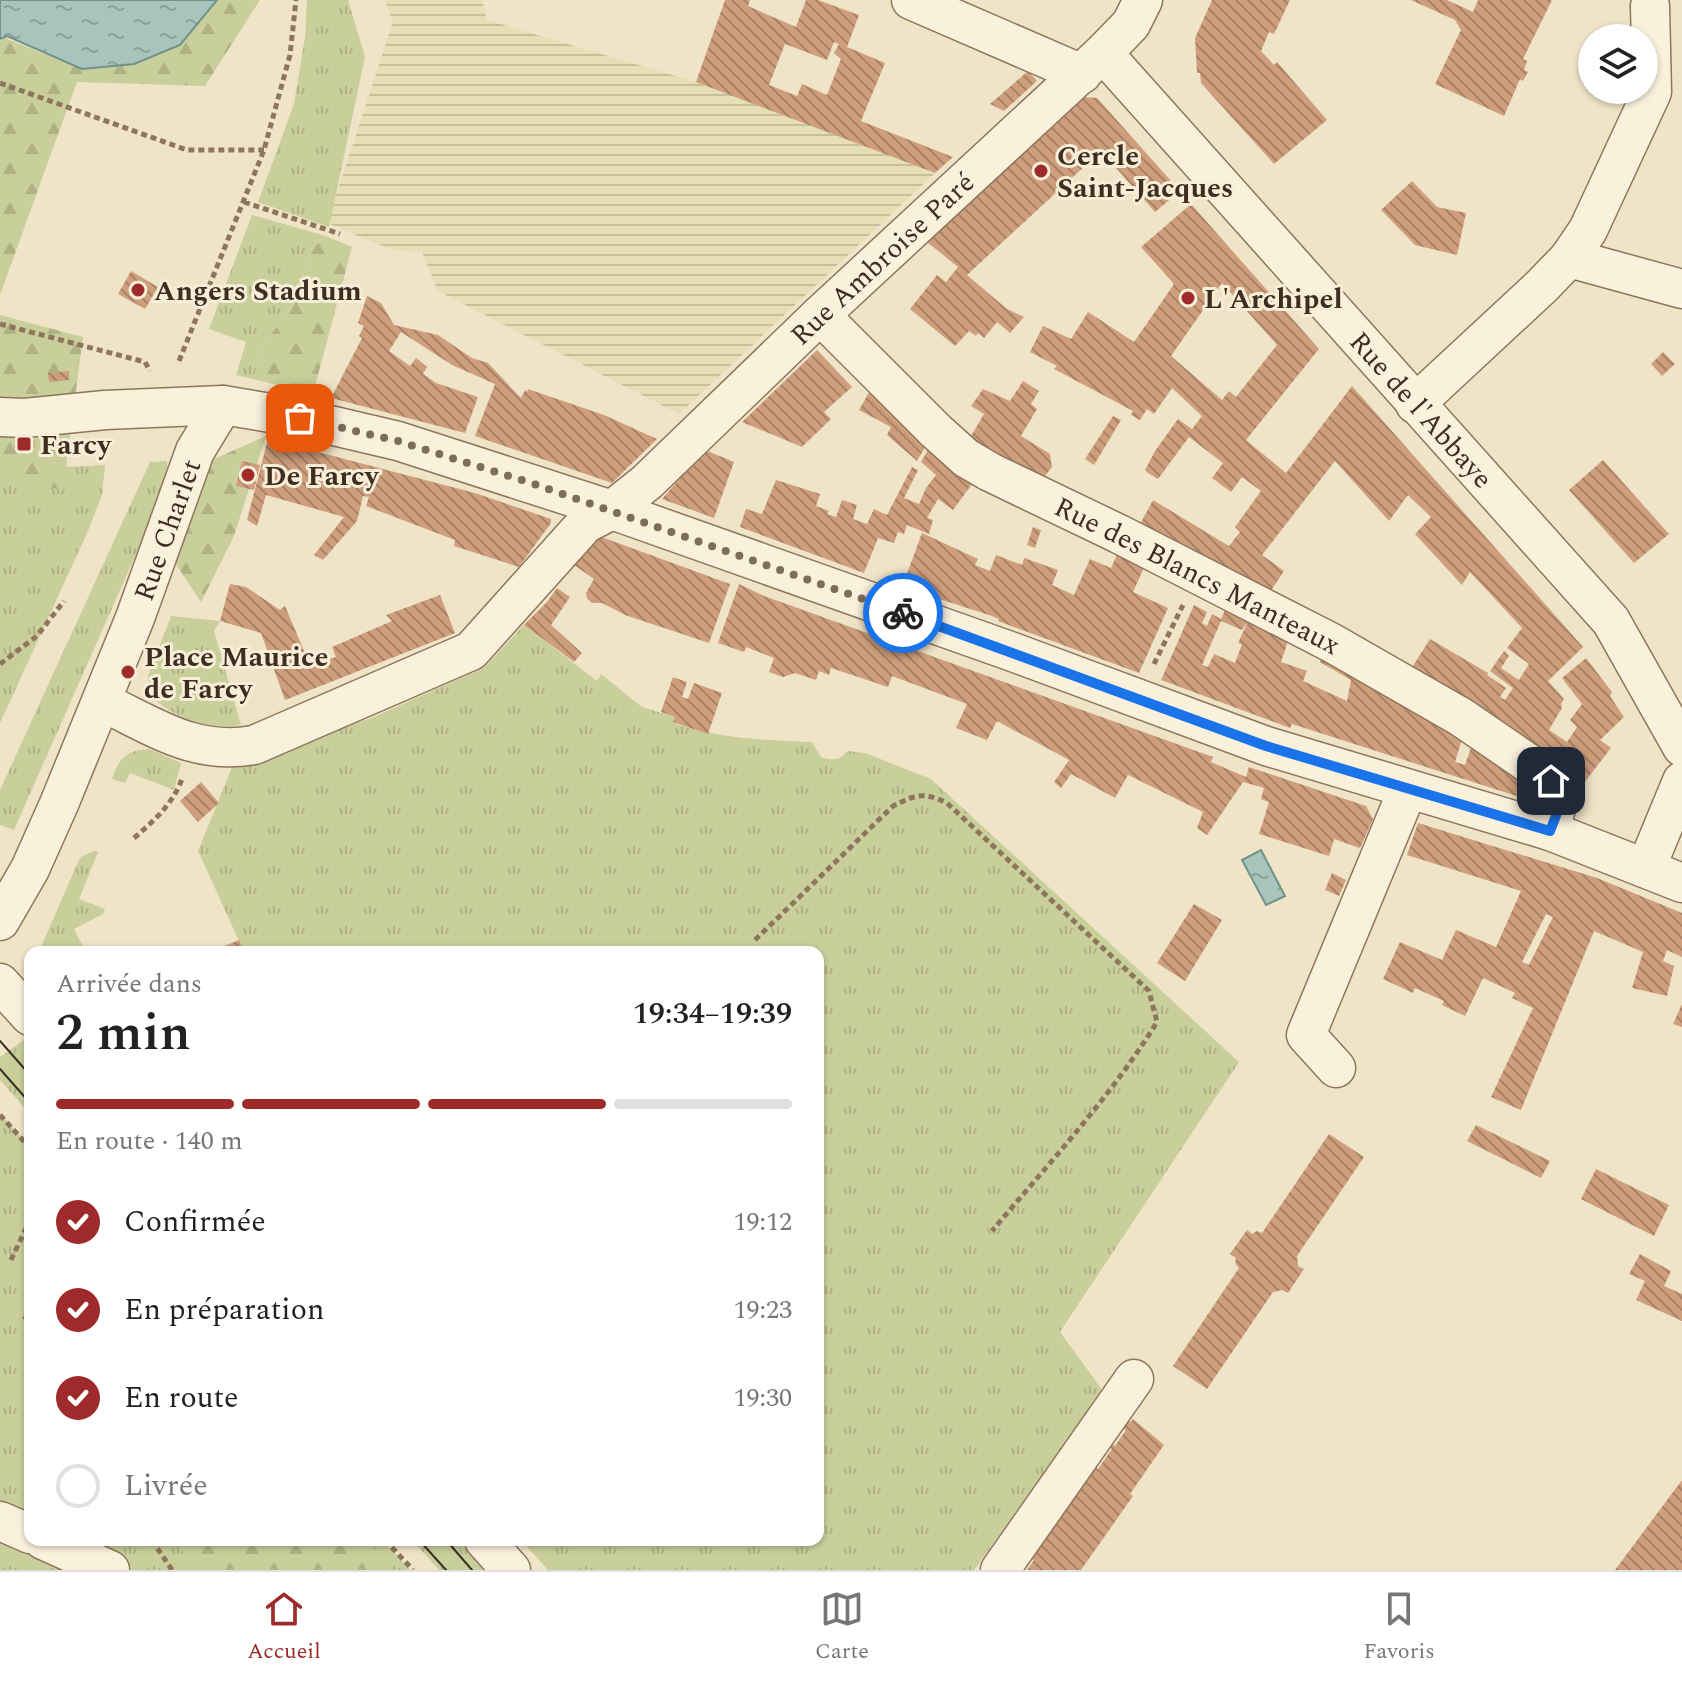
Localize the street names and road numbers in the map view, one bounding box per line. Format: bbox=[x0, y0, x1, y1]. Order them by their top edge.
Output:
street label: Rue Ambroise Paré bbox=[781, 162, 985, 356]
street label: Rue de l'Abbaye bbox=[1338, 322, 1503, 499]
street label: Rue Charlet bbox=[123, 453, 213, 607]
street label: Rue des Blancs Manteaux bbox=[1047, 486, 1348, 667]

